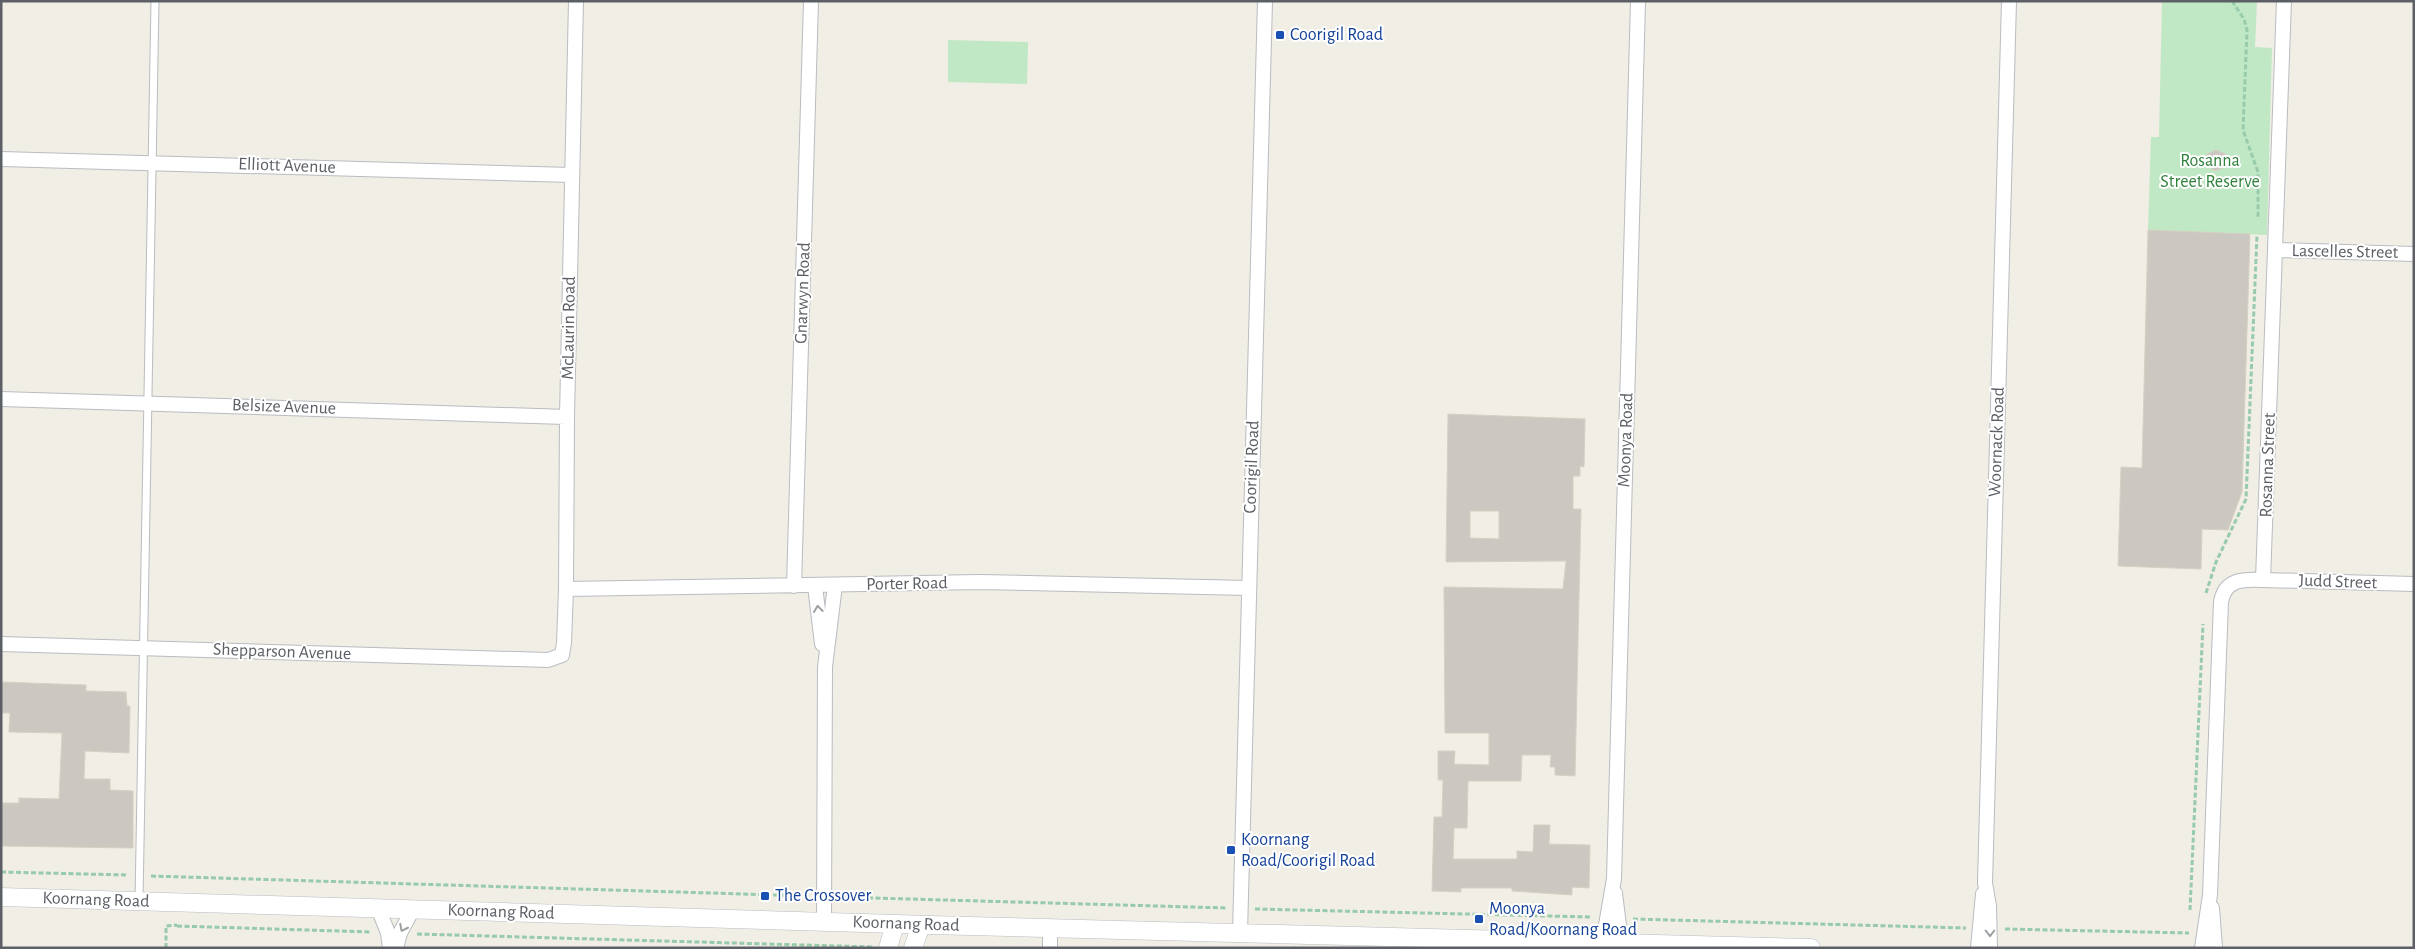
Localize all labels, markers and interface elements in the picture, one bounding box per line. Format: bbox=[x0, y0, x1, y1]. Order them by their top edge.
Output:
place label: Coorigil Road bbox=[1290, 26, 1383, 44]
marker: Coorigil Road bbox=[1274, 29, 1286, 41]
park label: Rosanna Street Reserve bbox=[2160, 152, 2260, 191]
street label: Elliott Avenue bbox=[238, 155, 336, 177]
street label: Gnarwyn Road bbox=[792, 242, 814, 344]
street label: Lascelles Street bbox=[2291, 242, 2399, 262]
street label: McLaurin Road bbox=[559, 276, 579, 380]
street label: Woornack Road bbox=[1986, 387, 2008, 497]
street label: Moonya Road bbox=[1615, 392, 1637, 488]
street label: Belsize Avenue bbox=[232, 396, 336, 418]
street label: Rosanna Street bbox=[2257, 412, 2279, 518]
street label: Coorigil Road bbox=[1241, 420, 1263, 514]
street label: Judd Street bbox=[2298, 572, 2378, 592]
street label: Porter Road bbox=[866, 574, 948, 594]
one-way arrow bbox=[813, 605, 824, 613]
street label: Shepparson Avenue bbox=[213, 641, 351, 663]
place label: Koornang Road/Coorigil Road bbox=[1241, 831, 1375, 870]
marker: Koornang Road/Coorigil Road bbox=[1225, 844, 1237, 856]
place label: The Crossover bbox=[775, 887, 871, 905]
street label: Koornang Road bbox=[42, 889, 150, 911]
marker: The Crossover bbox=[759, 890, 771, 902]
place label: Moonya Road/Koornang Road bbox=[1489, 900, 1637, 939]
street label: Koornang Road bbox=[447, 901, 555, 923]
street label: Koornang Road bbox=[852, 913, 960, 935]
marker: Moonya Road/Koornang Road bbox=[1473, 913, 1485, 925]
one-way arrow bbox=[399, 923, 409, 932]
one-way arrow bbox=[1985, 930, 1995, 937]

